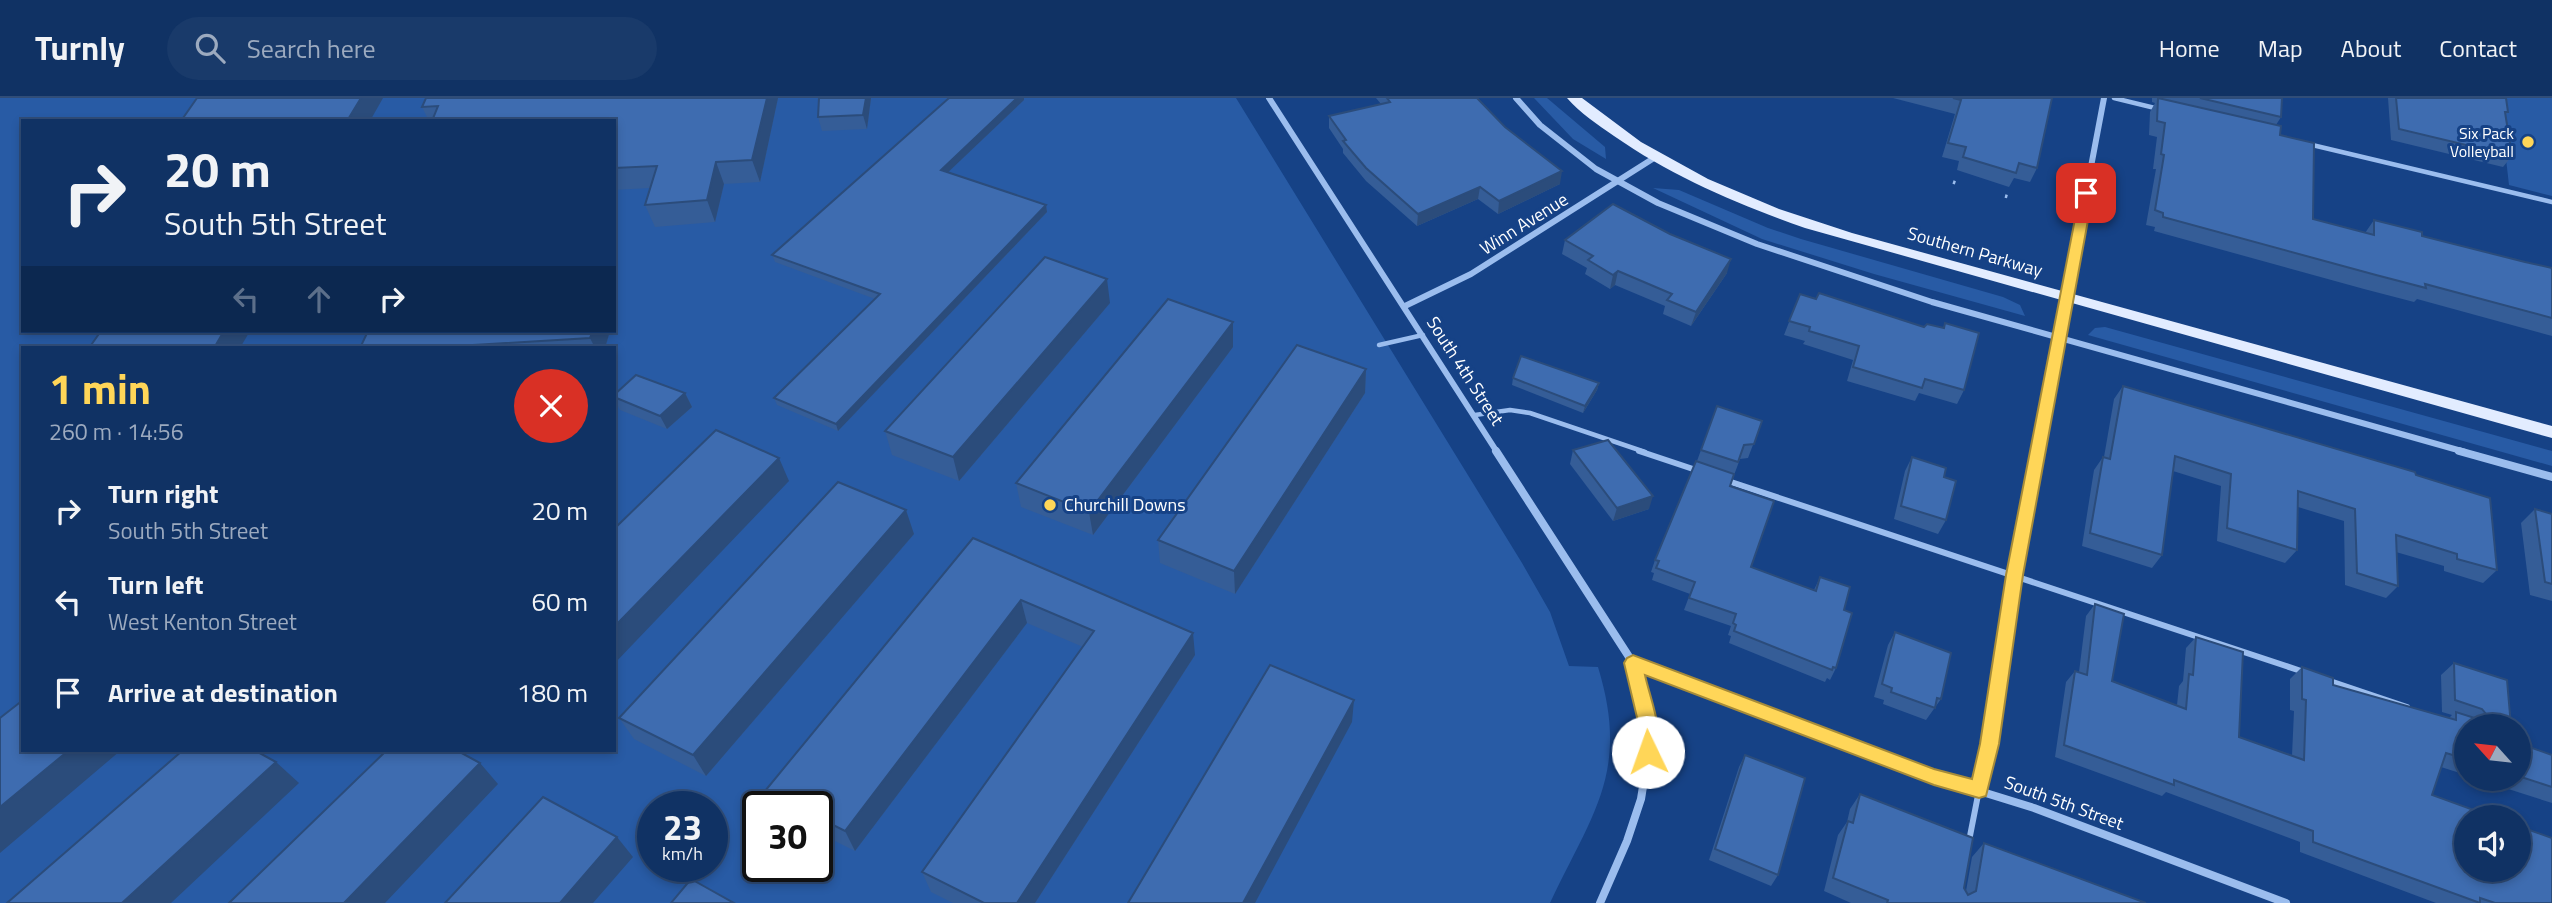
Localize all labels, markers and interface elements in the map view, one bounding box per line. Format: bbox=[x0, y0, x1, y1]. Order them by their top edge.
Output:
search box bbox=[167, 17, 657, 80]
text: Turnly bbox=[35, 23, 125, 73]
icon: search bbox=[191, 29, 229, 67]
text: Search here bbox=[247, 29, 376, 68]
text: Home bbox=[2159, 30, 2220, 66]
text: Map bbox=[2258, 30, 2303, 66]
text: About bbox=[2341, 30, 2401, 66]
text: Contact bbox=[2439, 30, 2517, 66]
place label: Six Pack Volleyball bbox=[2450, 121, 2514, 163]
text: 20 m bbox=[164, 131, 271, 206]
marker: Six Pack Volleyball bbox=[2520, 134, 2536, 150]
icon: right bbox=[49, 147, 140, 238]
pin bbox=[2056, 163, 2116, 223]
icon: arrive bbox=[2067, 174, 2105, 212]
street label: Winn Avenue bbox=[1474, 186, 1573, 261]
text: South 5th Street bbox=[164, 199, 387, 247]
street label: Southern Parkway bbox=[1904, 219, 2046, 284]
icon: left bbox=[227, 280, 265, 318]
icon: ahead bbox=[300, 280, 338, 318]
icon: right bbox=[373, 280, 411, 318]
street label: South 4th Street bbox=[1420, 311, 1511, 431]
text: 1 min bbox=[49, 356, 151, 420]
button: close bbox=[514, 369, 588, 443]
text: 260 m · 14:56 bbox=[49, 414, 184, 449]
text: Turn right bbox=[108, 474, 219, 513]
text: 20 m bbox=[531, 491, 588, 530]
place label: Churchill Downs bbox=[1064, 491, 1186, 518]
icon: right bbox=[49, 492, 87, 530]
marker: Churchill Downs bbox=[1042, 497, 1058, 513]
text: South 5th Street bbox=[108, 513, 268, 548]
text: Turn left bbox=[108, 565, 203, 604]
text: 60 m bbox=[531, 582, 588, 621]
icon: left bbox=[49, 583, 87, 621]
text: West Kenton Street bbox=[108, 604, 297, 639]
text: Arrive at destination bbox=[108, 673, 338, 712]
text: 180 m bbox=[517, 673, 588, 712]
icon: arrive bbox=[49, 674, 87, 712]
north arrow bbox=[2454, 714, 2530, 791]
map controls bbox=[2454, 714, 2531, 882]
position arrow bbox=[1611, 715, 1685, 789]
street label: South 5th Street bbox=[2001, 768, 2128, 837]
speed limit sign: 30 bbox=[742, 791, 833, 882]
text: 23 bbox=[663, 800, 702, 854]
button: sound bbox=[2454, 805, 2531, 882]
text: km/h bbox=[662, 840, 703, 867]

